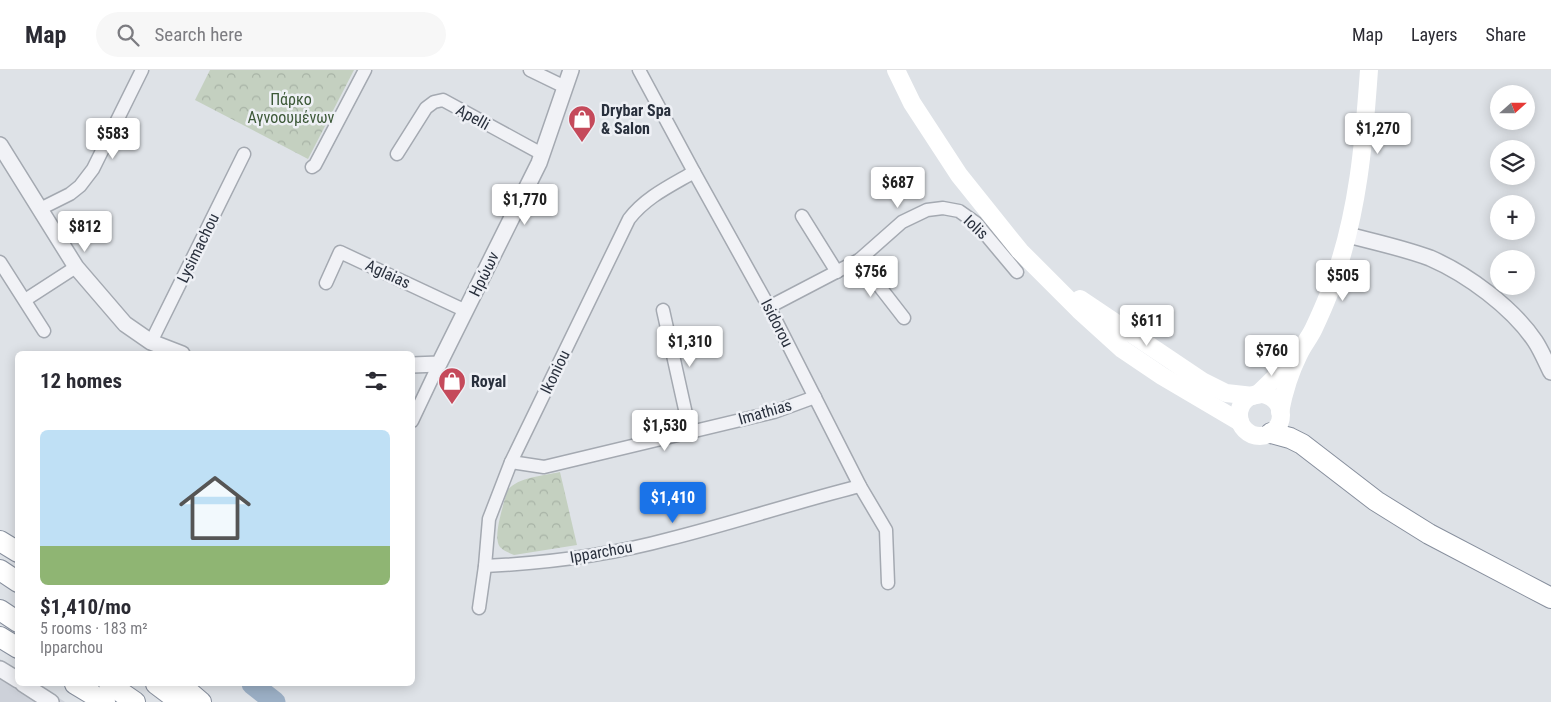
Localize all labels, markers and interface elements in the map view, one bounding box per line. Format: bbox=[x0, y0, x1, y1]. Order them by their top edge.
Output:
search box bbox=[96, 12, 446, 57]
text: Map bbox=[25, 21, 66, 49]
icon: search bbox=[114, 21, 142, 49]
text: Search here bbox=[154, 23, 243, 46]
text: Map bbox=[1352, 24, 1383, 45]
text: Layers bbox=[1411, 24, 1458, 45]
text: Share bbox=[1486, 24, 1526, 45]
north arrow bbox=[1490, 85, 1535, 130]
map controls bbox=[1490, 85, 1535, 295]
park label: Πάρκο Αγνοουμένων bbox=[248, 90, 335, 127]
street label: Apelli bbox=[453, 100, 493, 134]
place label: Drybar Spa & Salon bbox=[601, 101, 672, 138]
shop icon: Drybar Spa & Salon bbox=[567, 104, 597, 143]
pin: $1,270 bbox=[1337, 112, 1419, 155]
pin: $583 bbox=[83, 118, 143, 160]
text: $1,270 bbox=[1356, 119, 1400, 138]
text: $583 bbox=[97, 124, 129, 143]
button: layers bbox=[1490, 140, 1535, 185]
pin: $687 bbox=[868, 166, 928, 209]
text: $687 bbox=[882, 173, 914, 192]
pin: $1,770 bbox=[484, 184, 566, 226]
text: $1,770 bbox=[503, 190, 547, 209]
button: + bbox=[1490, 195, 1535, 240]
pin: $812 bbox=[55, 210, 115, 253]
street label: Lysimachou bbox=[173, 210, 223, 286]
street label: Iolis bbox=[960, 211, 992, 243]
text: $812 bbox=[69, 217, 101, 236]
street label: Ηρώων bbox=[465, 248, 503, 299]
button: − bbox=[1490, 250, 1535, 295]
street label: Aglaias bbox=[363, 255, 413, 293]
pin: $756 bbox=[841, 256, 901, 298]
pin: $505 bbox=[1313, 260, 1373, 302]
text: $756 bbox=[855, 262, 887, 281]
text: $505 bbox=[1327, 266, 1359, 285]
street label: Isidorou bbox=[757, 296, 797, 350]
pin: $611 bbox=[1117, 304, 1177, 347]
text: $611 bbox=[1131, 311, 1163, 330]
pin: $1,310 bbox=[649, 326, 731, 368]
text: $1,310 bbox=[668, 332, 712, 351]
pin: $760 bbox=[1242, 334, 1302, 377]
text: $760 bbox=[1256, 341, 1288, 360]
street label: Ikoniou bbox=[536, 347, 574, 397]
shop icon: Royal bbox=[437, 366, 467, 405]
icon: filters bbox=[362, 367, 390, 395]
text: 12 homes bbox=[40, 369, 122, 393]
place label: Royal bbox=[471, 372, 506, 391]
street label: Imathias bbox=[736, 395, 794, 429]
pin: $1,530 bbox=[624, 410, 706, 452]
text: $1,530 bbox=[643, 416, 687, 435]
icon: home bbox=[170, 463, 260, 553]
pin: $1,410 bbox=[632, 482, 714, 524]
text: $1,410 bbox=[651, 488, 695, 507]
street label: Ipparchou bbox=[568, 537, 634, 567]
text: $1,410/mo bbox=[40, 595, 131, 619]
text: 5 rooms · 183 m² bbox=[40, 619, 148, 638]
text: Ipparchou bbox=[40, 638, 103, 657]

